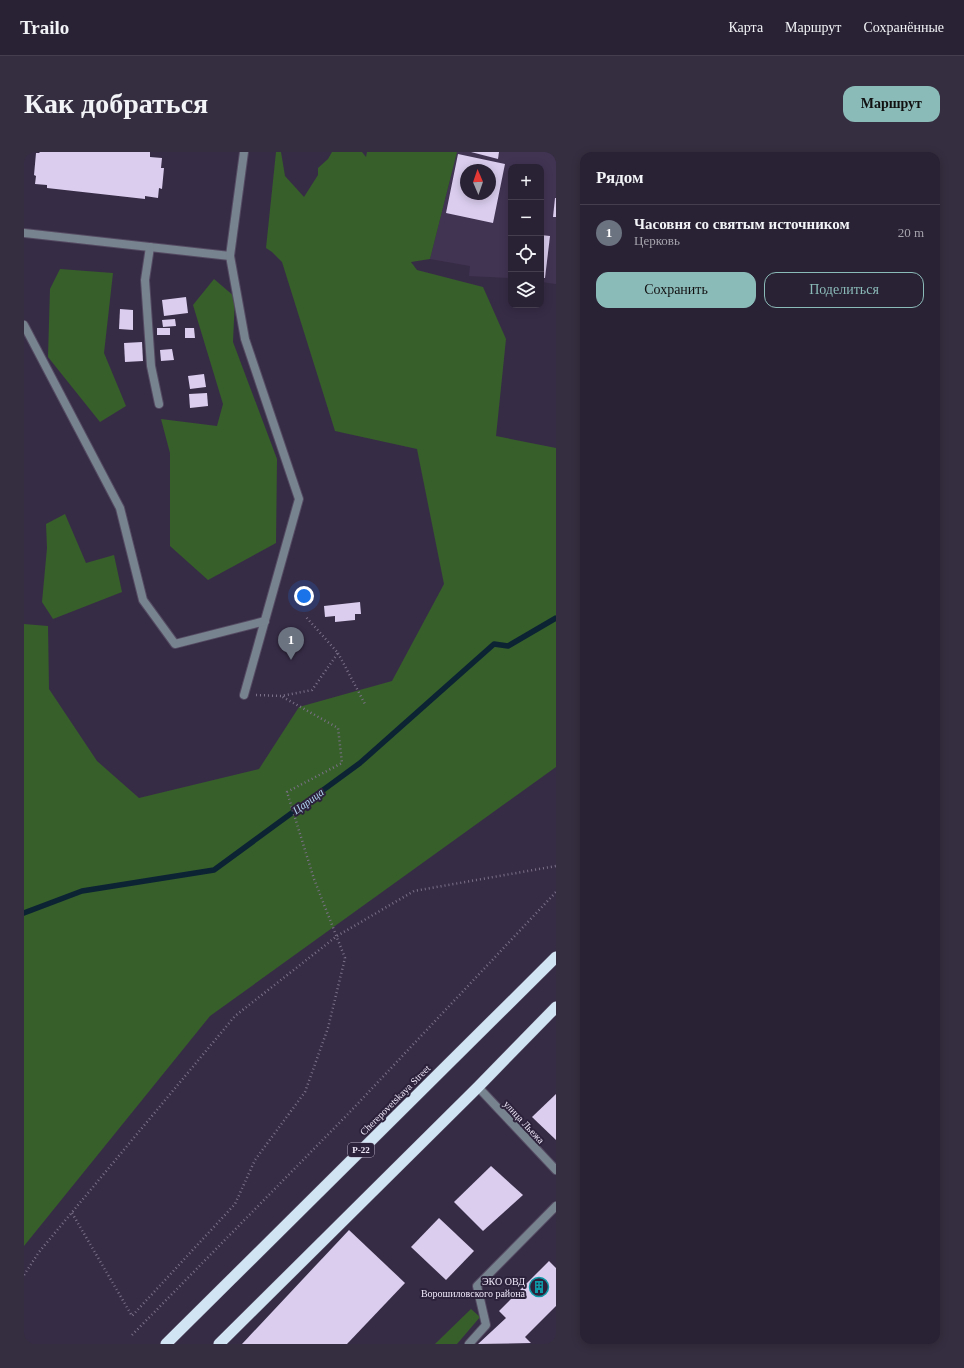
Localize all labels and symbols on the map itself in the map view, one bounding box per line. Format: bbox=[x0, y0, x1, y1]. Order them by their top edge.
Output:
north arrow bbox=[460, 164, 496, 200]
your location bbox=[294, 586, 314, 606]
pin: 1 bbox=[278, 627, 304, 660]
water label: Царица bbox=[289, 785, 326, 817]
street label: Cherepovetskaya Street bbox=[358, 1062, 433, 1137]
street label: улица Льежа bbox=[501, 1098, 547, 1146]
road number: Р-22 bbox=[348, 1143, 374, 1157]
place label: ЭКО ОВД Ворошиловского района bbox=[421, 1276, 526, 1299]
building icon: ЭКО ОВД Ворошиловского района bbox=[528, 1276, 550, 1298]

